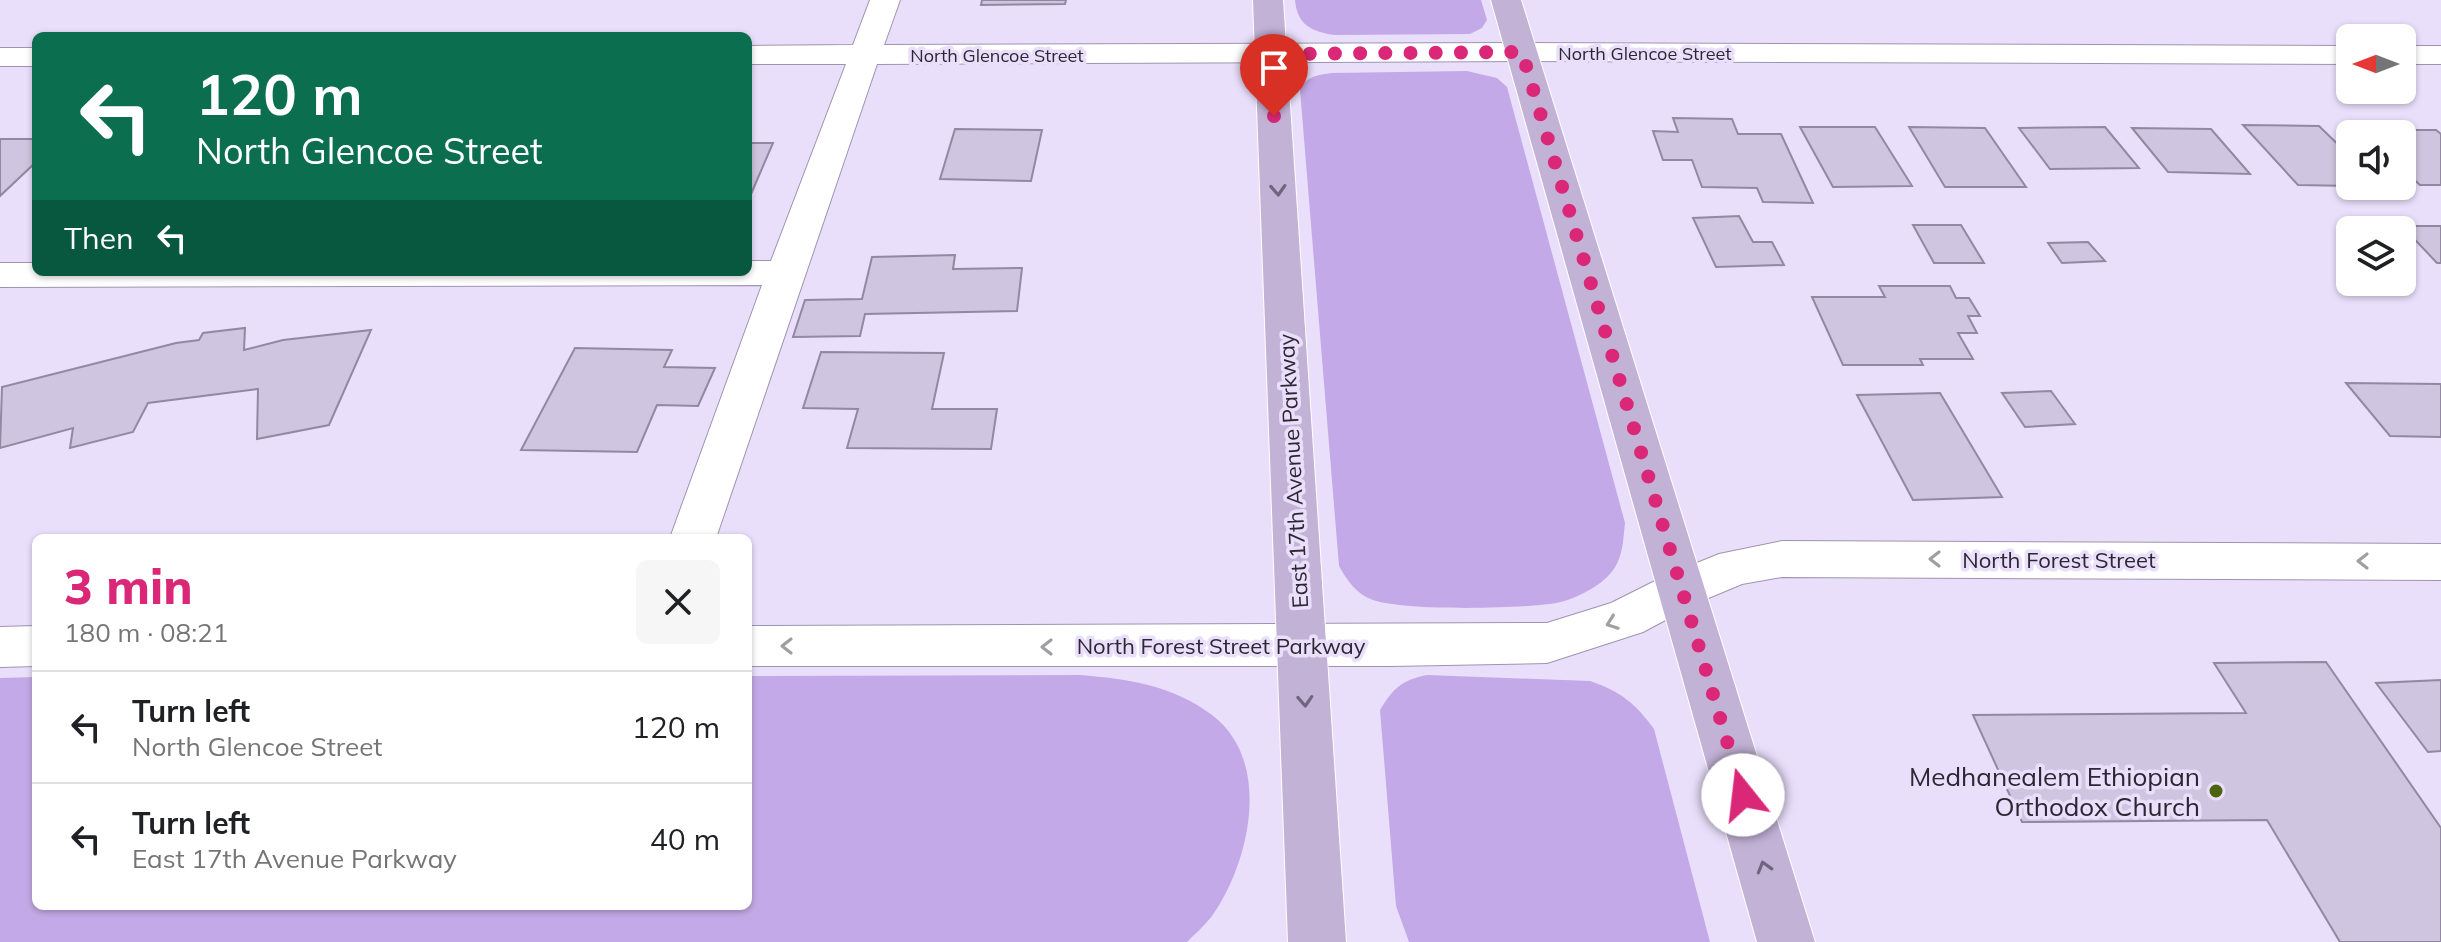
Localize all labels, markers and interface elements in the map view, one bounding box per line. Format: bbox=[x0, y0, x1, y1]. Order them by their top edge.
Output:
north arrow bbox=[2336, 24, 2416, 104]
map controls bbox=[2336, 24, 2416, 296]
pin bbox=[1240, 34, 1308, 116]
street label: North Glencoe Street bbox=[1558, 42, 1732, 65]
street label: North Glencoe Street bbox=[910, 44, 1084, 67]
icon: arrive bbox=[1252, 46, 1296, 90]
text: 120 m bbox=[196, 59, 363, 129]
icon: left bbox=[64, 64, 168, 168]
button: sound bbox=[2336, 120, 2416, 200]
text: North Glencoe Street bbox=[196, 128, 543, 173]
one-way arrow bbox=[1269, 184, 1286, 197]
icon: left bbox=[150, 216, 194, 260]
button: layers bbox=[2336, 216, 2416, 296]
text: Then bbox=[64, 219, 134, 257]
street label: East 17th Avenue Parkway bbox=[1272, 333, 1314, 609]
street label: North Forest Street bbox=[1962, 546, 2156, 574]
one-way arrow bbox=[1928, 550, 1941, 568]
one-way arrow bbox=[2356, 552, 2369, 570]
text: 3 min bbox=[64, 556, 193, 616]
button: close bbox=[636, 560, 720, 644]
one-way arrow bbox=[1606, 613, 1620, 630]
text: 180 m · 08:21 bbox=[64, 616, 228, 649]
street label: North Forest Street Parkway bbox=[1077, 632, 1366, 660]
one-way arrow bbox=[780, 637, 793, 655]
one-way arrow bbox=[1040, 638, 1053, 655]
text: Turn left bbox=[132, 692, 250, 730]
one-way arrow bbox=[1296, 695, 1313, 708]
icon: left bbox=[64, 705, 108, 749]
text: 120 m bbox=[632, 708, 720, 746]
text: North Glencoe Street bbox=[132, 730, 382, 763]
position arrow bbox=[1701, 753, 1785, 837]
place label: Medhanealem Ethiopian Orthodox Church bbox=[1909, 760, 2200, 823]
marker: Medhanealem Ethiopian Orthodox Church bbox=[2207, 782, 2225, 800]
text: Turn left bbox=[132, 804, 250, 842]
icon: left bbox=[64, 817, 108, 861]
text: 40 m bbox=[650, 820, 720, 858]
text: East 17th Avenue Parkway bbox=[132, 842, 457, 875]
one-way arrow bbox=[1757, 861, 1773, 875]

